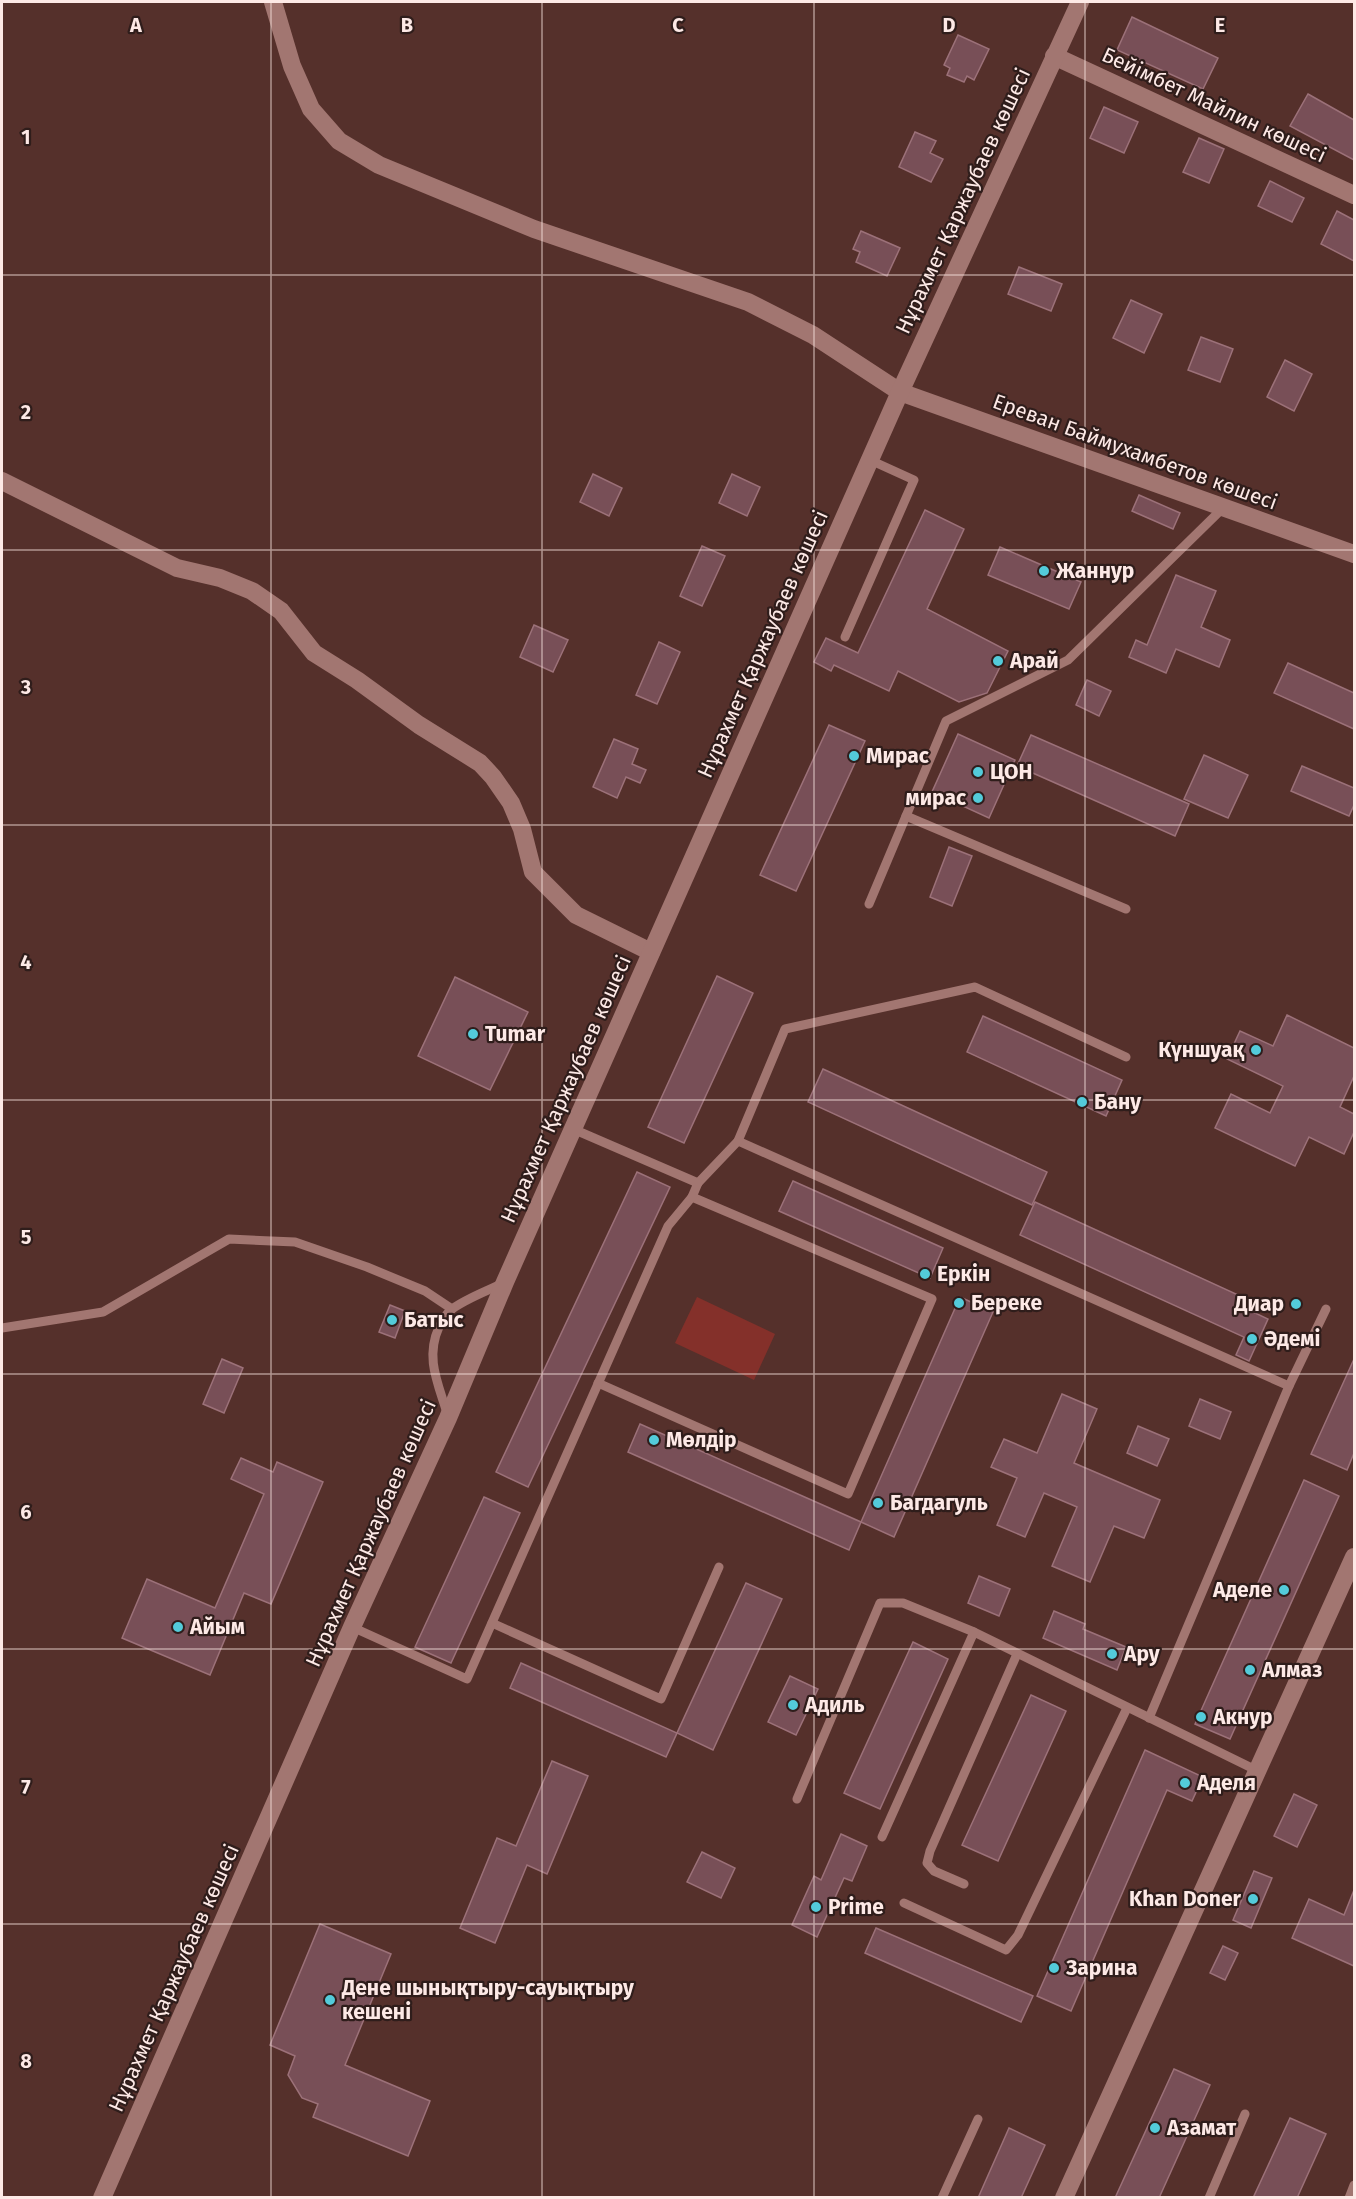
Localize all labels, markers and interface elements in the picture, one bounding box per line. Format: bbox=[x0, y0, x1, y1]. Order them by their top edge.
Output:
text: A bbox=[129, 13, 143, 37]
text: B bbox=[401, 13, 413, 37]
text: C bbox=[672, 13, 684, 37]
text: D bbox=[942, 13, 956, 37]
text: E bbox=[1215, 13, 1225, 37]
street label: Бейімбет Майлин көшесі bbox=[1098, 42, 1330, 168]
street label: Нұрахмет Қаржаубаев көшесі bbox=[890, 64, 1036, 338]
text: 1 bbox=[21, 125, 31, 149]
street label: Ереван Баймухамбетов көшесі bbox=[989, 388, 1281, 516]
text: 2 bbox=[21, 400, 31, 424]
street label: Нұрахмет Қаржаубаев көшесі bbox=[692, 506, 834, 782]
place label: Жаннур bbox=[1055, 558, 1134, 584]
marker: Жаннур bbox=[1037, 564, 1051, 578]
place label: Арай bbox=[1009, 648, 1059, 674]
marker: Арай bbox=[991, 654, 1005, 668]
text: 3 bbox=[20, 675, 31, 699]
place label: Мирас bbox=[866, 743, 929, 769]
marker: Мирас bbox=[847, 749, 861, 763]
place label: ЦОН bbox=[990, 759, 1032, 785]
marker: ЦОН bbox=[971, 765, 985, 779]
place label: мирас bbox=[906, 785, 966, 811]
marker: мирас bbox=[971, 791, 985, 805]
text: 4 bbox=[20, 950, 32, 974]
street label: Нұрахмет Қаржаубаев көшесі bbox=[495, 951, 637, 1227]
place label: Tumar bbox=[485, 1021, 546, 1047]
marker: Tumar bbox=[466, 1027, 480, 1041]
place label: Күншуақ bbox=[1158, 1037, 1244, 1063]
marker: Күншуақ bbox=[1249, 1043, 1263, 1057]
place label: Бану bbox=[1094, 1089, 1141, 1115]
marker: Бану bbox=[1075, 1095, 1089, 1109]
text: 5 bbox=[21, 1225, 32, 1249]
place label: Еркін bbox=[937, 1261, 990, 1287]
marker: Еркін bbox=[918, 1267, 932, 1281]
place label: Береке bbox=[971, 1290, 1042, 1316]
place label: Диар bbox=[1233, 1291, 1284, 1317]
marker: Береке bbox=[952, 1296, 966, 1310]
marker: Диар bbox=[1289, 1297, 1303, 1311]
place label: Батыс bbox=[404, 1307, 464, 1333]
marker: Батыс bbox=[385, 1313, 399, 1327]
place label: Әдемі bbox=[1264, 1326, 1320, 1352]
marker: Әдемі bbox=[1245, 1332, 1259, 1346]
street label: Нұрахмет Қаржаубаев көшесі bbox=[300, 1395, 442, 1671]
place label: Мөлдір bbox=[666, 1427, 737, 1453]
marker: Мөлдір bbox=[647, 1433, 661, 1447]
place label: Багдагуль bbox=[890, 1490, 988, 1516]
marker: Багдагуль bbox=[871, 1496, 885, 1510]
text: 6 bbox=[20, 1500, 32, 1524]
place label: Аделе bbox=[1212, 1577, 1272, 1603]
marker: Аделе bbox=[1277, 1583, 1291, 1597]
place label: Айым bbox=[189, 1614, 245, 1640]
marker: Айым bbox=[171, 1620, 185, 1634]
place label: Ару bbox=[1123, 1641, 1160, 1667]
marker: Ару bbox=[1105, 1647, 1119, 1661]
place label: Алмаз bbox=[1261, 1657, 1322, 1683]
marker: Алмаз bbox=[1243, 1663, 1257, 1677]
place label: Адиль bbox=[804, 1692, 864, 1718]
marker: Адиль bbox=[786, 1698, 800, 1712]
place label: Акнур bbox=[1212, 1704, 1273, 1730]
marker: Акнур bbox=[1194, 1710, 1208, 1724]
place label: Аделя bbox=[1196, 1770, 1256, 1796]
text: 7 bbox=[21, 1775, 31, 1799]
marker: Аделя bbox=[1178, 1776, 1192, 1790]
street label: Нұрахмет Қаржаубаев көшесі bbox=[103, 1840, 245, 2116]
place label: Khan Doner bbox=[1129, 1886, 1242, 1912]
marker: Khan Doner bbox=[1246, 1892, 1260, 1906]
place label: Prime bbox=[828, 1894, 884, 1920]
marker: Prime bbox=[809, 1900, 823, 1914]
place label: Зарина bbox=[1065, 1955, 1138, 1981]
marker: Зарина bbox=[1047, 1961, 1061, 1975]
place label: Дене шынықтыру-сауықтыру кешені bbox=[341, 1975, 634, 2025]
marker: Дене шынықтыру-сауықтыру кешені bbox=[323, 1993, 337, 2007]
text: 8 bbox=[20, 2049, 32, 2073]
place label: Азамат bbox=[1166, 2115, 1237, 2141]
marker: Азамат bbox=[1148, 2121, 1162, 2135]

